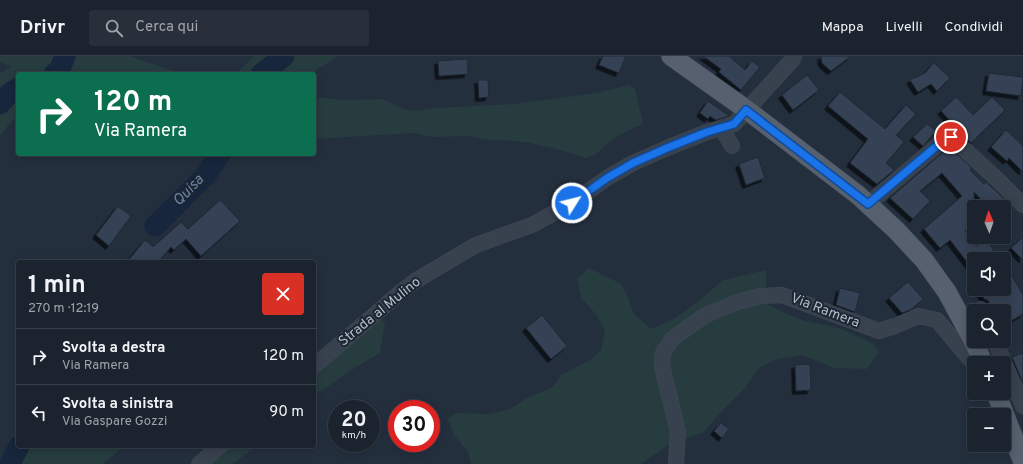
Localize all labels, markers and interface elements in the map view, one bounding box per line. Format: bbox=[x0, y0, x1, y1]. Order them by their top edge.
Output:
search box bbox=[89, 10, 369, 46]
text: Drivr bbox=[20, 16, 65, 40]
icon: search bbox=[103, 17, 125, 39]
text: Cerca qui bbox=[135, 18, 198, 37]
text: Mappa bbox=[822, 19, 864, 36]
text: Livelli bbox=[886, 19, 922, 36]
text: Condividi bbox=[944, 19, 1003, 36]
text: 120 m bbox=[94, 85, 172, 121]
icon: right bbox=[28, 88, 80, 140]
text: Via Ramera bbox=[94, 120, 187, 143]
pin bbox=[934, 120, 968, 154]
icon: arrive bbox=[940, 126, 962, 148]
water label: Quisa bbox=[169, 171, 209, 211]
position arrow bbox=[551, 182, 593, 224]
north arrow bbox=[967, 200, 1011, 244]
map controls bbox=[967, 200, 1011, 452]
button: sound bbox=[967, 252, 1011, 296]
text: 1 min bbox=[28, 271, 86, 301]
button: close bbox=[262, 273, 304, 315]
street label: Strada al Mulino bbox=[335, 274, 425, 350]
street label: Via Ramera bbox=[788, 290, 862, 332]
text: 270 m · 12:19 bbox=[28, 301, 99, 317]
button: search bbox=[967, 304, 1011, 348]
text: Svolta a destra bbox=[62, 339, 165, 358]
icon: right bbox=[28, 346, 50, 368]
text: 120 m bbox=[263, 347, 304, 366]
button: + bbox=[967, 356, 1011, 400]
text: Via Ramera bbox=[62, 358, 129, 374]
text: Svolta a sinistra bbox=[62, 395, 173, 414]
speed limit sign: 30 bbox=[388, 400, 440, 452]
icon: left bbox=[28, 402, 50, 424]
text: 90 m bbox=[269, 403, 304, 422]
text: 20 bbox=[341, 408, 367, 434]
button: − bbox=[967, 408, 1011, 452]
text: Via Gaspare Gozzi bbox=[62, 414, 167, 430]
text: km/h bbox=[342, 429, 366, 442]

